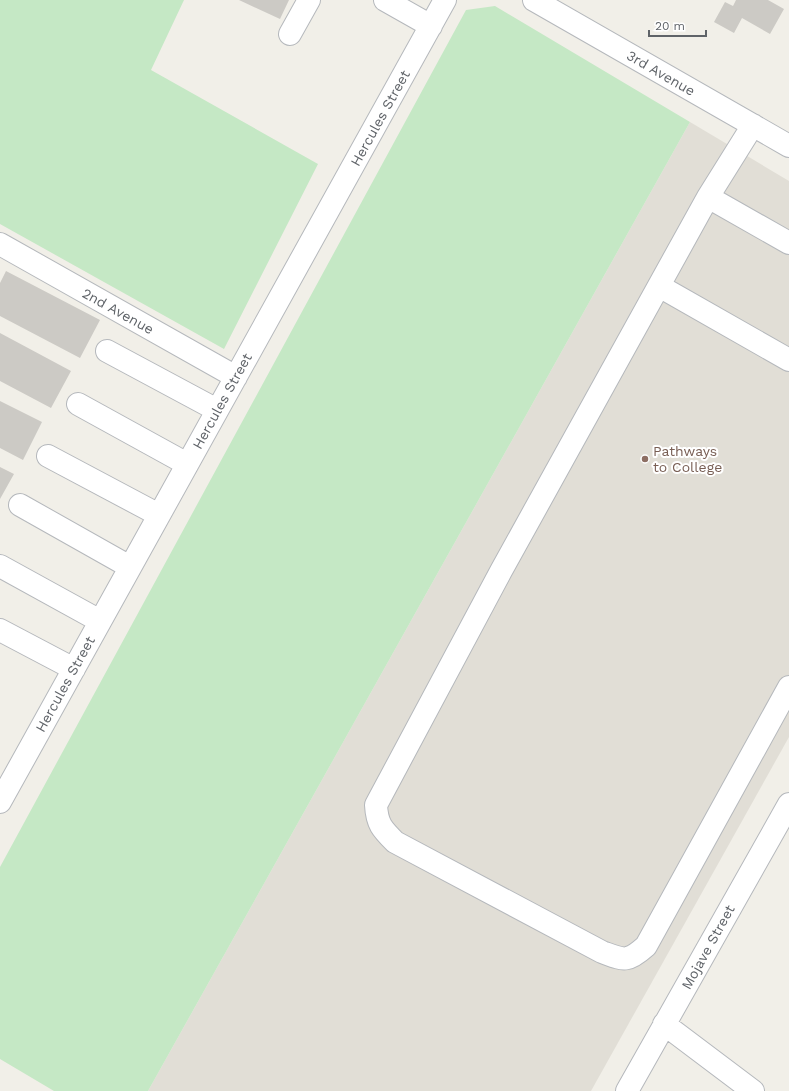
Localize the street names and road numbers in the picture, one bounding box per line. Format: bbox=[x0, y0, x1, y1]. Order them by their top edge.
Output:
street label: 3rd Avenue bbox=[624, 47, 698, 99]
street label: Hercules Street bbox=[347, 67, 413, 169]
street label: 2nd Avenue bbox=[79, 285, 157, 337]
street label: Hercules Street bbox=[189, 350, 255, 452]
street label: Hercules Street bbox=[32, 633, 98, 735]
street label: Mojave Street bbox=[678, 902, 738, 992]

